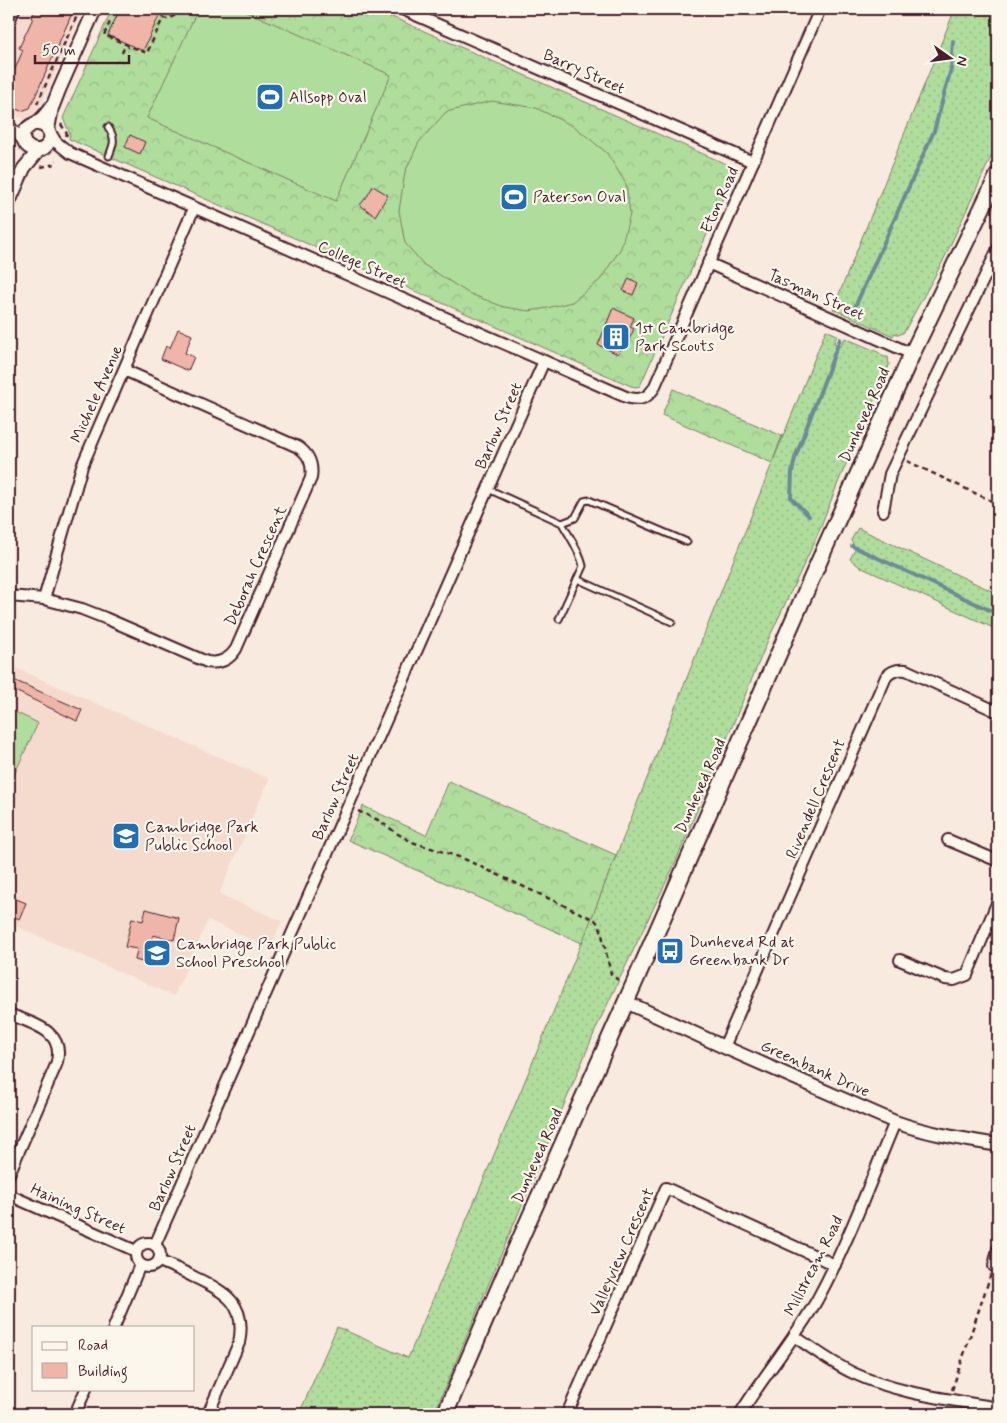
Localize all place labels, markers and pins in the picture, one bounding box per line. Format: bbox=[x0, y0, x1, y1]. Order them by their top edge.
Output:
sports icon: Allsopp Oval bbox=[255, 82, 285, 112]
place label: Allsopp Oval bbox=[289, 87, 367, 108]
sports icon: Paterson Oval bbox=[499, 182, 529, 212]
place label: Paterson Oval bbox=[533, 187, 626, 208]
place label: 1st Cambridge Park Scouts bbox=[635, 318, 735, 357]
building icon: 1st Cambridge Park Scouts bbox=[601, 322, 631, 352]
place label: Cambridge Park Public School bbox=[145, 817, 259, 856]
school or university icon: Cambridge Park Public School bbox=[111, 821, 141, 851]
place label: Dunheved Rd at Greenbank Dr bbox=[689, 932, 794, 971]
place label: Cambridge Park Public School Preschool bbox=[176, 934, 337, 973]
bus stop icon: Dunheved Rd at Greenbank Dr bbox=[655, 936, 685, 966]
school or university icon: Cambridge Park Public School Preschool bbox=[142, 938, 172, 968]

